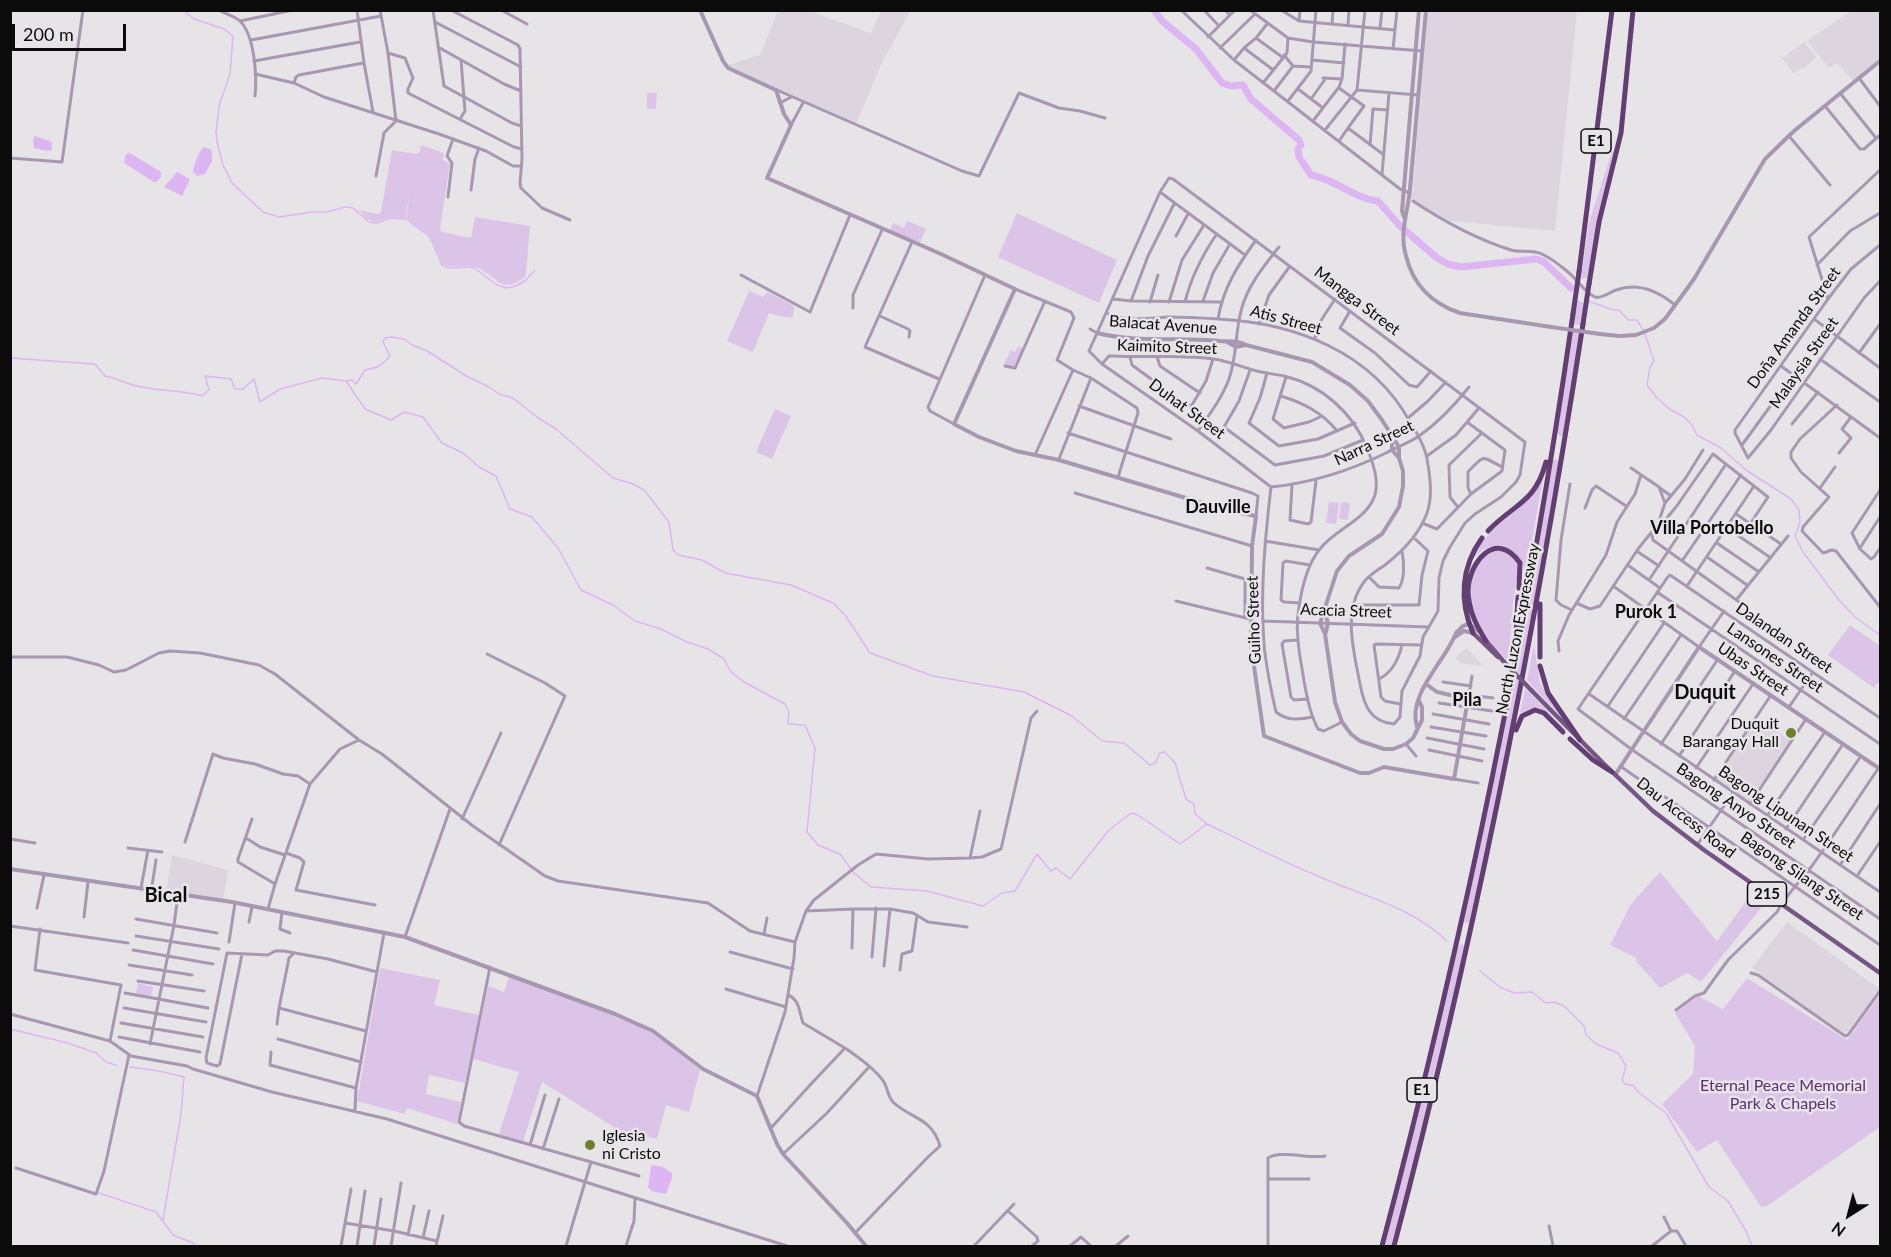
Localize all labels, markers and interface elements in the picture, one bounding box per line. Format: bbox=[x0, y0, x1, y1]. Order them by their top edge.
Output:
scale bar bbox=[15, 12, 129, 50]
text: 200 m bbox=[23, 23, 74, 45]
road number: E1 bbox=[1581, 129, 1611, 153]
street label: Mangga Street bbox=[1310, 263, 1404, 339]
street label: Doña Amanda Street bbox=[1743, 263, 1845, 393]
street label: Atis Street bbox=[1248, 301, 1324, 339]
street label: Balacat Avenue bbox=[1108, 312, 1218, 338]
street label: Malaysia Street bbox=[1765, 314, 1843, 412]
street label: Kaimito Street bbox=[1117, 336, 1217, 358]
street label: Duhat Street bbox=[1145, 375, 1229, 443]
street label: Narra Street bbox=[1331, 416, 1417, 470]
district label: Dauville bbox=[1185, 496, 1251, 518]
district label: Villa Portobello bbox=[1650, 517, 1774, 539]
street label: North Luzon Expressway bbox=[1492, 542, 1544, 716]
street label: Guiho Street bbox=[1243, 575, 1265, 665]
street label: Dalandan Street bbox=[1732, 599, 1836, 677]
street label: Acacia Street bbox=[1300, 600, 1392, 622]
district label: Purok 1 bbox=[1615, 601, 1677, 623]
street label: Lansones Street bbox=[1723, 619, 1827, 697]
street label: Ubas Street bbox=[1714, 638, 1792, 700]
district label: Duquit bbox=[1674, 681, 1736, 705]
district label: Pila bbox=[1452, 689, 1482, 711]
place label: Duquit Barangay Hall bbox=[1682, 714, 1779, 752]
marker: Duquit Barangay Hall bbox=[1784, 726, 1798, 740]
street label: Bagong Anyo Street bbox=[1673, 759, 1799, 853]
street label: Bagong Lipunan Street bbox=[1715, 762, 1857, 866]
street label: Dau Access Road bbox=[1633, 773, 1739, 863]
street label: Bagong Silang Street bbox=[1737, 828, 1867, 924]
road number: 215 bbox=[1748, 882, 1786, 906]
district label: Bical bbox=[145, 884, 187, 908]
park label: Eternal Peace Memorial Park & Chapels bbox=[1700, 1076, 1866, 1114]
road number: E1 bbox=[1407, 1078, 1437, 1102]
place label: Iglesia ni Cristo bbox=[602, 1126, 661, 1164]
marker: Iglesia ni Cristo bbox=[583, 1138, 597, 1152]
north arrow bbox=[1819, 1185, 1879, 1245]
text: N bbox=[1828, 1219, 1849, 1241]

